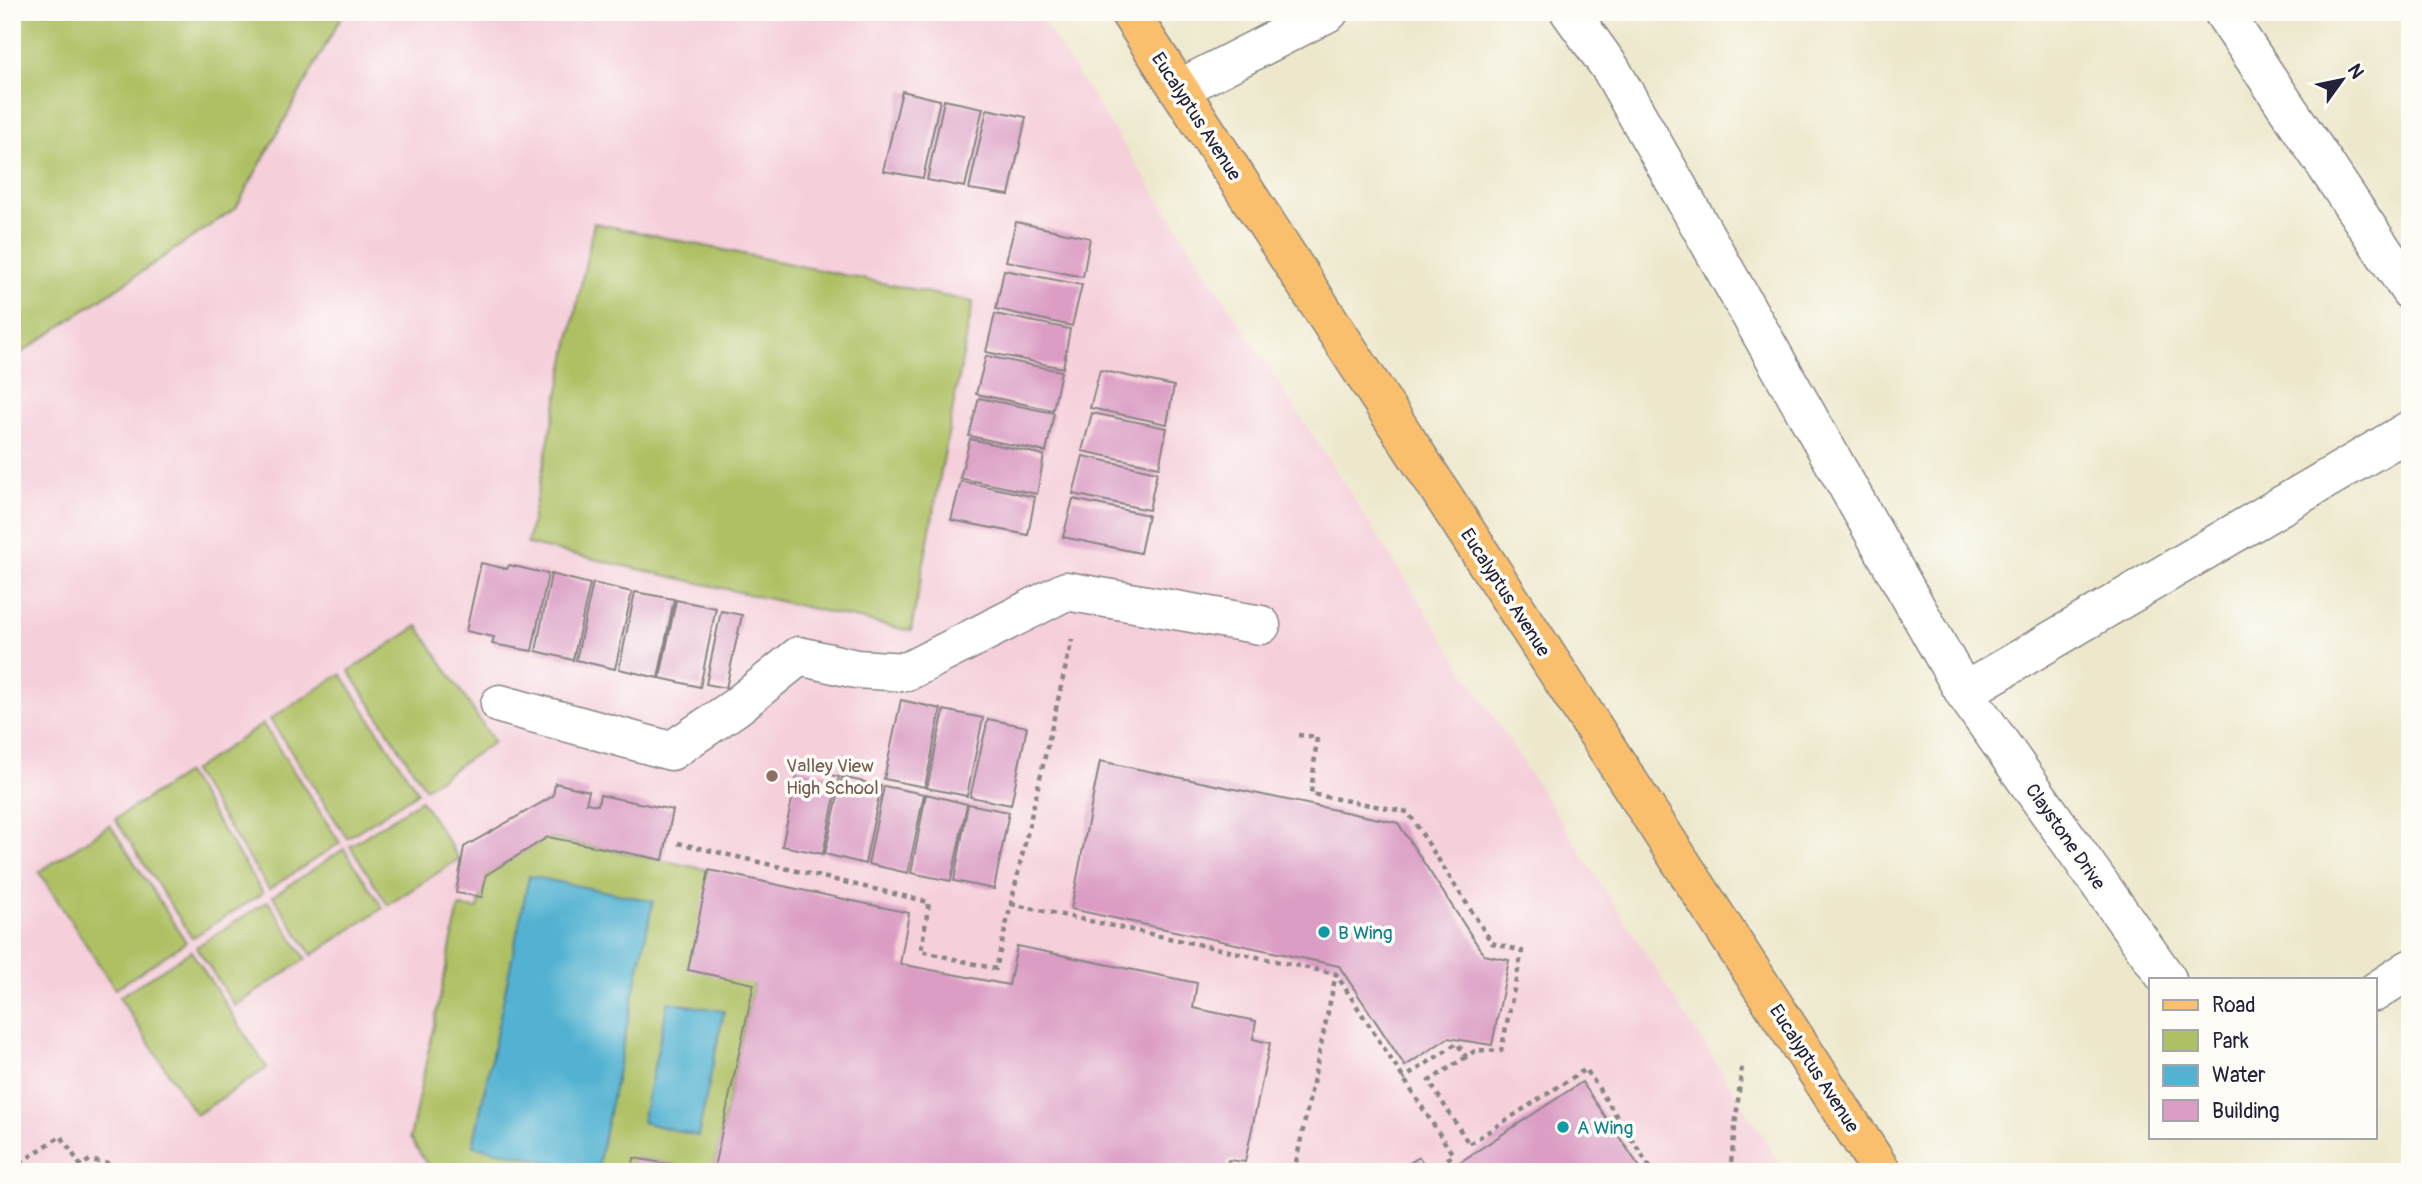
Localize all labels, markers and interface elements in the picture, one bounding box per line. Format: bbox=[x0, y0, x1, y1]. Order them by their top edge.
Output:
north arrow bbox=[2306, 46, 2376, 116]
street label: Eucalyptus Avenue bbox=[1146, 48, 1247, 186]
text: N bbox=[2342, 59, 2369, 83]
street label: Eucalyptus Avenue bbox=[1455, 524, 1556, 662]
place label: Valley View High School bbox=[786, 754, 879, 800]
marker: Valley View High School bbox=[764, 768, 780, 784]
street label: Claystone Drive bbox=[2020, 779, 2111, 895]
place label: B Wing bbox=[1338, 921, 1393, 945]
marker: B Wing bbox=[1316, 924, 1332, 940]
legend bbox=[2149, 978, 2376, 1138]
text: Road bbox=[2212, 992, 2256, 1019]
street label: Eucalyptus Avenue bbox=[1764, 1000, 1865, 1138]
text: Park bbox=[2212, 1028, 2249, 1055]
text: Water bbox=[2212, 1062, 2266, 1089]
text: Building bbox=[2212, 1098, 2279, 1125]
place label: A Wing bbox=[1577, 1116, 1633, 1140]
marker: A Wing bbox=[1555, 1119, 1571, 1135]

